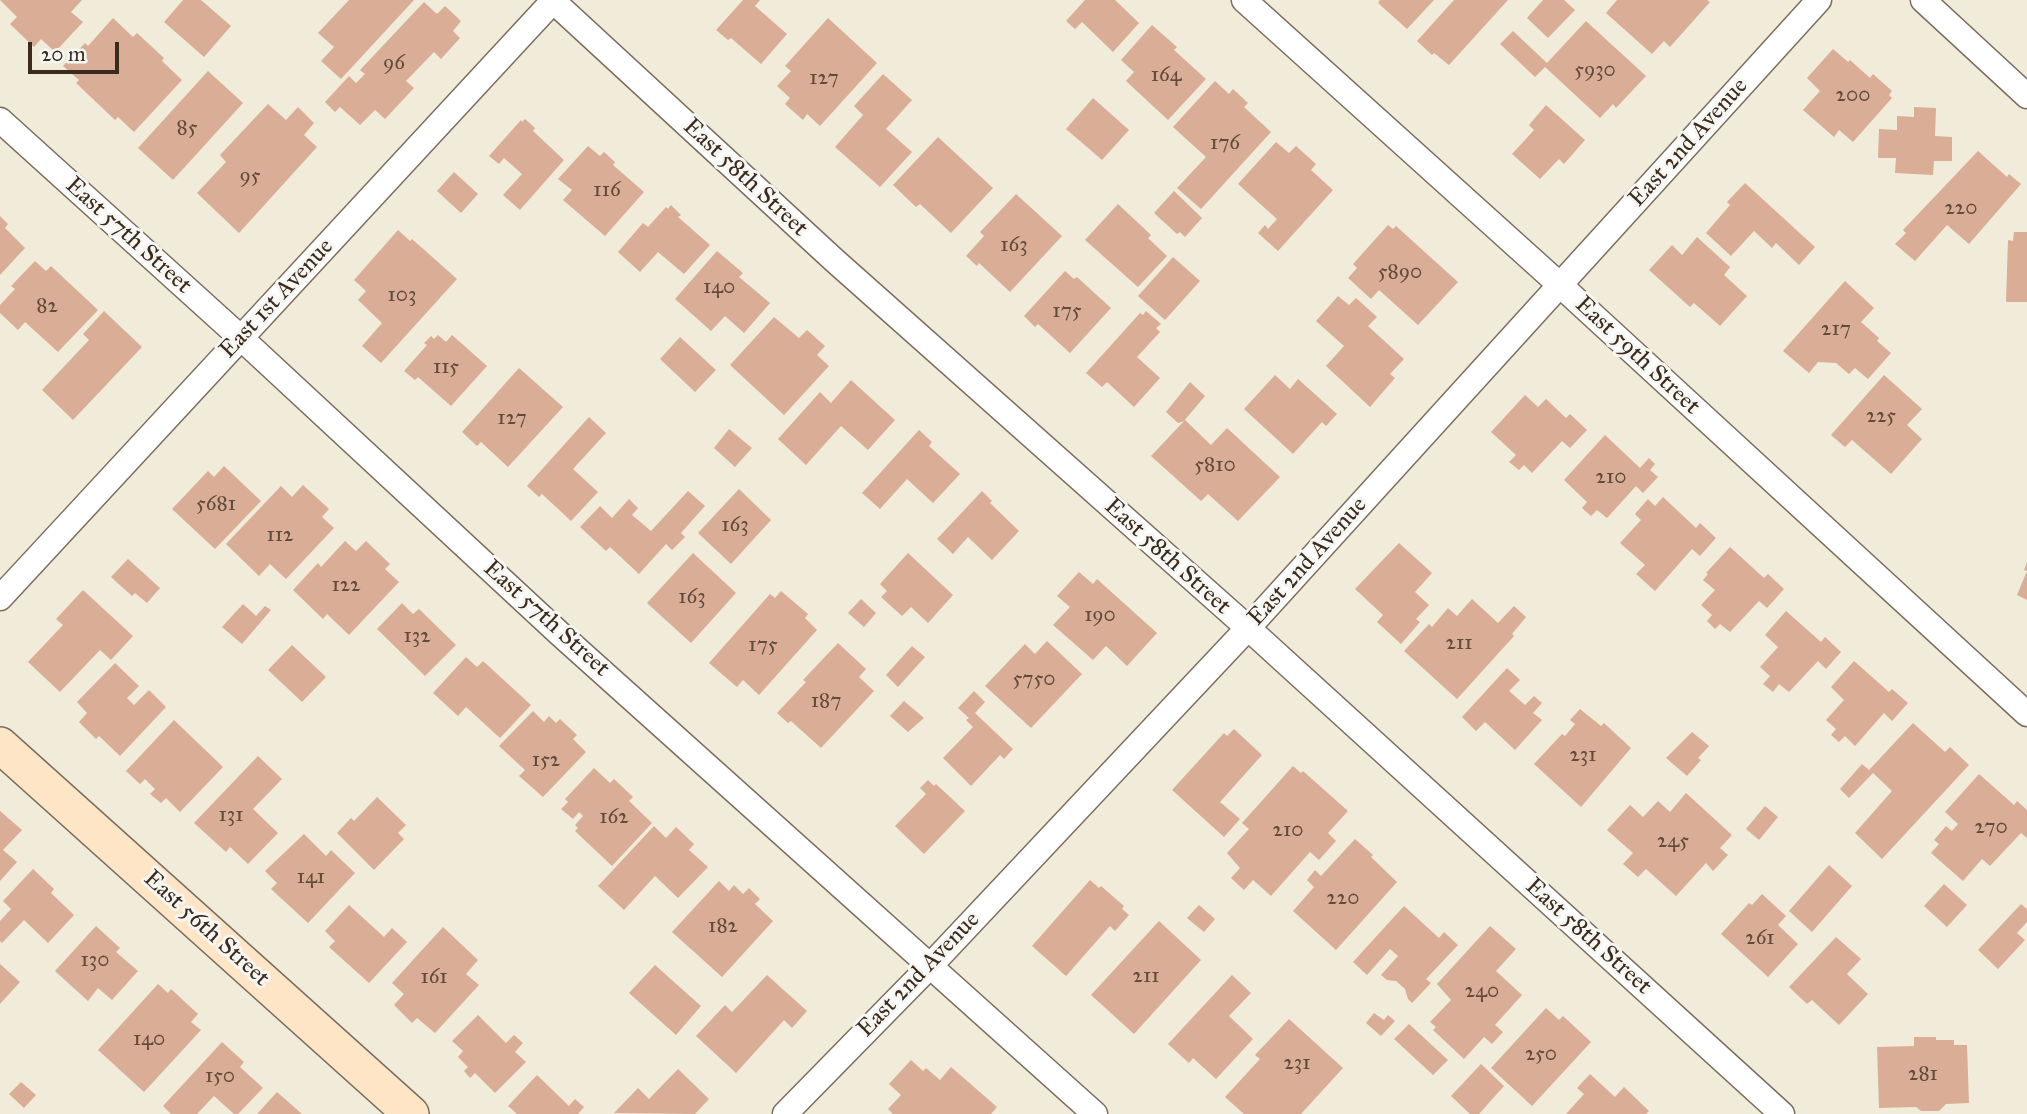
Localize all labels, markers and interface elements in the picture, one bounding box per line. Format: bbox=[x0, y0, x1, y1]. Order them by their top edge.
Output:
scale bar bbox=[32, 28, 122, 72]
text: 20 m bbox=[41, 41, 86, 67]
house number: 96 bbox=[383, 51, 405, 77]
house number: 5930 bbox=[1574, 58, 1616, 84]
house number: 164 bbox=[1151, 63, 1181, 89]
house number: 127 bbox=[809, 66, 839, 92]
street label: East 2nd Avenue bbox=[1623, 72, 1755, 214]
house number: 200 bbox=[1836, 83, 1870, 109]
street label: East 58th Street bbox=[677, 113, 813, 243]
house number: 85 bbox=[177, 116, 197, 142]
house number: 176 bbox=[1210, 131, 1240, 157]
house number: 95 bbox=[239, 164, 261, 190]
street label: East 57th Street bbox=[59, 172, 197, 300]
house number: 116 bbox=[593, 178, 621, 204]
house number: 220 bbox=[1945, 196, 1977, 222]
street label: East 1st Avenue bbox=[214, 233, 340, 365]
house number: 163 bbox=[1000, 233, 1028, 259]
house number: 5890 bbox=[1378, 260, 1422, 286]
house number: 140 bbox=[703, 275, 735, 301]
house number: 103 bbox=[388, 283, 416, 309]
street label: East 59th Street bbox=[1569, 291, 1705, 421]
house number: 82 bbox=[36, 294, 58, 320]
house number: 175 bbox=[1052, 299, 1082, 325]
house number: 217 bbox=[1821, 317, 1851, 343]
house number: 115 bbox=[433, 355, 459, 381]
house number: 225 bbox=[1866, 404, 1896, 430]
house number: 127 bbox=[497, 406, 527, 432]
house number: 5810 bbox=[1194, 453, 1236, 479]
house number: 210 bbox=[1596, 465, 1626, 491]
street label: East 2nd Avenue bbox=[1242, 491, 1374, 633]
house number: 5681 bbox=[196, 492, 236, 518]
street label: East 58th Street bbox=[1098, 493, 1236, 621]
house number: 163 bbox=[721, 513, 749, 539]
house number: 112 bbox=[267, 523, 293, 549]
street label: East 57th Street bbox=[477, 555, 615, 683]
house number: 122 bbox=[332, 573, 360, 599]
house number: 163 bbox=[678, 585, 706, 611]
house number: 190 bbox=[1084, 603, 1116, 629]
house number: 132 bbox=[403, 624, 431, 650]
house number: 211 bbox=[1446, 631, 1472, 657]
house number: 175 bbox=[748, 633, 778, 659]
house number: 5750 bbox=[1013, 667, 1055, 693]
house number: 187 bbox=[811, 689, 841, 715]
house number: 231 bbox=[1569, 743, 1597, 769]
house number: 152 bbox=[532, 748, 560, 774]
house number: 131 bbox=[219, 803, 243, 829]
house number: 162 bbox=[599, 805, 629, 831]
house number: 270 bbox=[1974, 815, 2008, 841]
house number: 210 bbox=[1273, 818, 1303, 844]
house number: 245 bbox=[1657, 829, 1689, 855]
street label: East 56th Street bbox=[137, 865, 275, 993]
house number: 141 bbox=[297, 865, 325, 891]
street label: East 58th Street bbox=[1519, 873, 1657, 1001]
house number: 220 bbox=[1327, 886, 1359, 912]
street label: East 2nd Avenue bbox=[852, 906, 986, 1044]
house number: 182 bbox=[708, 914, 738, 940]
house number: 261 bbox=[1745, 926, 1775, 952]
house number: 130 bbox=[81, 948, 109, 974]
house number: 211 bbox=[1133, 964, 1159, 990]
house number: 161 bbox=[420, 965, 448, 991]
house number: 240 bbox=[1465, 979, 1499, 1005]
house number: 140 bbox=[133, 1027, 165, 1053]
house number: 250 bbox=[1525, 1042, 1557, 1068]
house number: 231 bbox=[1283, 1051, 1311, 1077]
house number: 281 bbox=[1908, 1062, 1938, 1088]
house number: 150 bbox=[205, 1064, 235, 1090]

